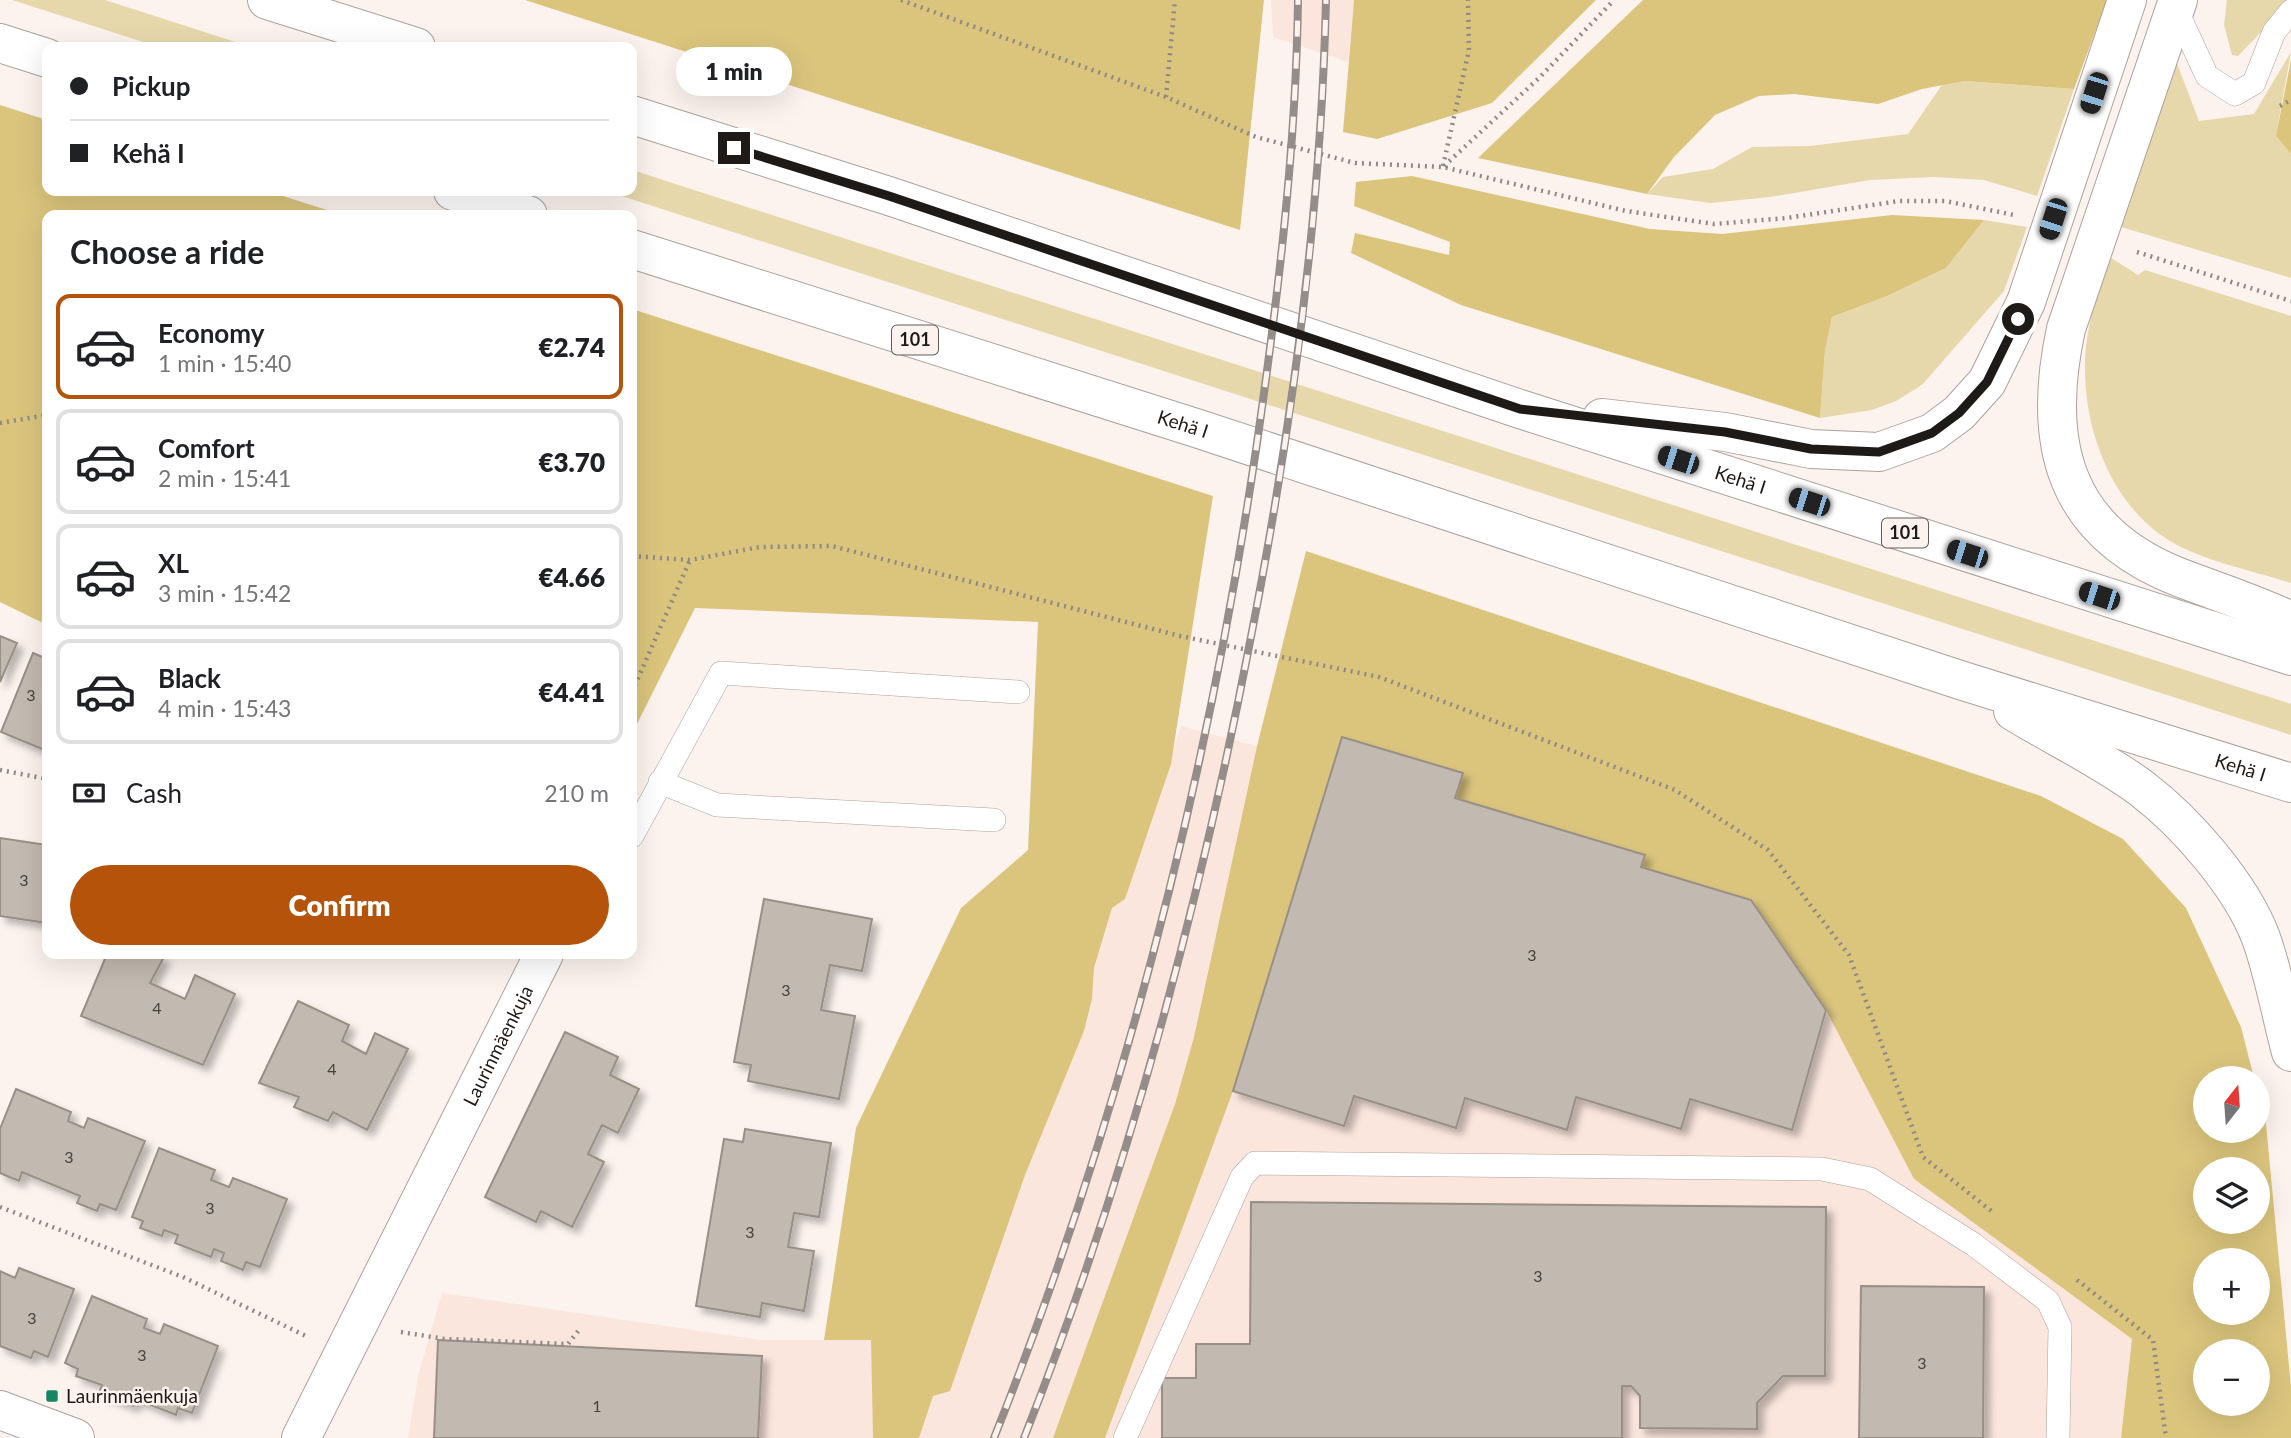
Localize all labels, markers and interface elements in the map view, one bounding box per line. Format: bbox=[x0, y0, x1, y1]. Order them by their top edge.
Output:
callout: 1 min bbox=[676, 46, 792, 96]
text: 1 min bbox=[705, 57, 763, 85]
text: Pickup bbox=[112, 70, 191, 102]
car bbox=[2078, 70, 2111, 116]
route end bbox=[718, 132, 750, 164]
text: Kehä I bbox=[112, 137, 185, 169]
car bbox=[2037, 196, 2070, 242]
text: Choose a ride bbox=[70, 232, 264, 271]
route start bbox=[2002, 303, 2034, 335]
icon: car bbox=[74, 315, 137, 378]
text: Economy bbox=[158, 317, 264, 349]
road number: 101 bbox=[892, 326, 938, 354]
text: €2.74 bbox=[538, 331, 605, 363]
text: 1 min · 15:40 bbox=[158, 349, 291, 377]
street label: Kehä I bbox=[1155, 405, 1212, 442]
icon: car bbox=[74, 430, 137, 493]
text: Comfort bbox=[158, 432, 255, 464]
car bbox=[1655, 444, 1702, 476]
text: €3.70 bbox=[538, 446, 605, 478]
street label: Kehä I bbox=[1712, 460, 1769, 498]
text: 2 min · 15:41 bbox=[158, 464, 291, 492]
car bbox=[1786, 486, 1833, 518]
road number: 101 bbox=[1882, 518, 1928, 548]
car bbox=[1944, 538, 1991, 570]
icon: car bbox=[74, 545, 137, 608]
text: XL bbox=[158, 547, 189, 579]
text: €4.66 bbox=[538, 561, 605, 593]
text: 3 min · 15:42 bbox=[158, 579, 291, 607]
car bbox=[2076, 580, 2123, 612]
icon: car bbox=[74, 660, 137, 723]
text: Black bbox=[158, 662, 221, 694]
text: €4.41 bbox=[538, 676, 605, 708]
house number: 3 bbox=[26, 685, 36, 704]
text: 4 min · 15:43 bbox=[158, 694, 291, 722]
street label: Kehä I bbox=[2212, 748, 2269, 786]
icon: cash bbox=[70, 774, 108, 812]
text: Cash bbox=[126, 777, 182, 809]
text: 210 m bbox=[544, 779, 609, 807]
button: Confirm bbox=[70, 865, 609, 945]
house number: 3 bbox=[19, 870, 29, 889]
house number: 3 bbox=[1527, 945, 1537, 964]
house number: 3 bbox=[781, 980, 791, 999]
street label: Laurinmäenkuja bbox=[458, 981, 537, 1110]
house number: 4 bbox=[152, 998, 162, 1017]
house number: 4 bbox=[327, 1059, 337, 1078]
north arrow bbox=[2193, 1066, 2270, 1143]
map controls bbox=[2193, 1066, 2270, 1416]
house number: 3 bbox=[64, 1147, 74, 1166]
button: layers bbox=[2193, 1157, 2270, 1234]
house number: 3 bbox=[205, 1198, 215, 1217]
house number: 3 bbox=[745, 1222, 755, 1241]
button: + bbox=[2193, 1248, 2270, 1325]
house number: 3 bbox=[1533, 1266, 1543, 1285]
house number: 3 bbox=[27, 1308, 37, 1327]
button: − bbox=[2193, 1339, 2270, 1416]
house number: 3 bbox=[137, 1345, 147, 1364]
house number: 3 bbox=[1917, 1353, 1927, 1372]
place label: Laurinmäenkuja bbox=[66, 1384, 198, 1407]
marker: Laurinmäenkuja bbox=[44, 1388, 60, 1404]
house number: 1 bbox=[592, 1396, 602, 1415]

